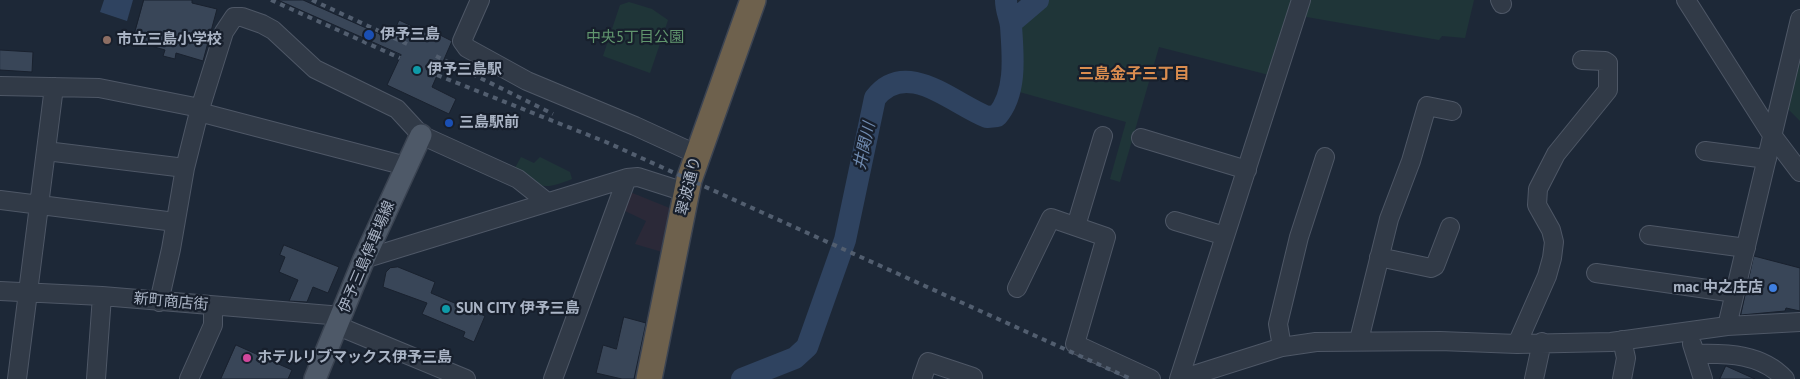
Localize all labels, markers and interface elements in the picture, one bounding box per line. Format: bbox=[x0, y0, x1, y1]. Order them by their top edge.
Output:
place label: 伊予三島 bbox=[380, 26, 440, 44]
marker: 伊予三島 bbox=[362, 28, 376, 42]
park label: 中央5丁目公園 bbox=[586, 29, 684, 47]
place label: 市立三島小学校 bbox=[117, 31, 222, 49]
marker: 市立三島小学校 bbox=[101, 34, 113, 46]
place label: 伊予三島駅 bbox=[427, 61, 502, 79]
marker: 伊予三島駅 bbox=[411, 64, 423, 76]
district label: 三島金子三丁目 bbox=[1078, 64, 1190, 84]
place label: 三島駅前 bbox=[459, 114, 519, 132]
marker: 三島駅前 bbox=[443, 117, 455, 129]
water label: 井関川 bbox=[851, 121, 879, 171]
street label: 翠波通り bbox=[673, 155, 705, 217]
street label: 伊予三島停車場線 bbox=[335, 198, 399, 316]
place label: mac 中之庄店 bbox=[1673, 279, 1763, 297]
marker: mac 中之庄店 bbox=[1767, 282, 1779, 294]
street label: 新町商店街 bbox=[133, 290, 209, 314]
place label: SUN CITY 伊予三島 bbox=[456, 300, 580, 318]
marker: SUN CITY 伊予三島 bbox=[440, 303, 452, 315]
place label: ホテルリブマックス伊予三島 bbox=[257, 349, 452, 367]
marker: ホテルリブマックス伊予三島 bbox=[241, 352, 253, 364]

